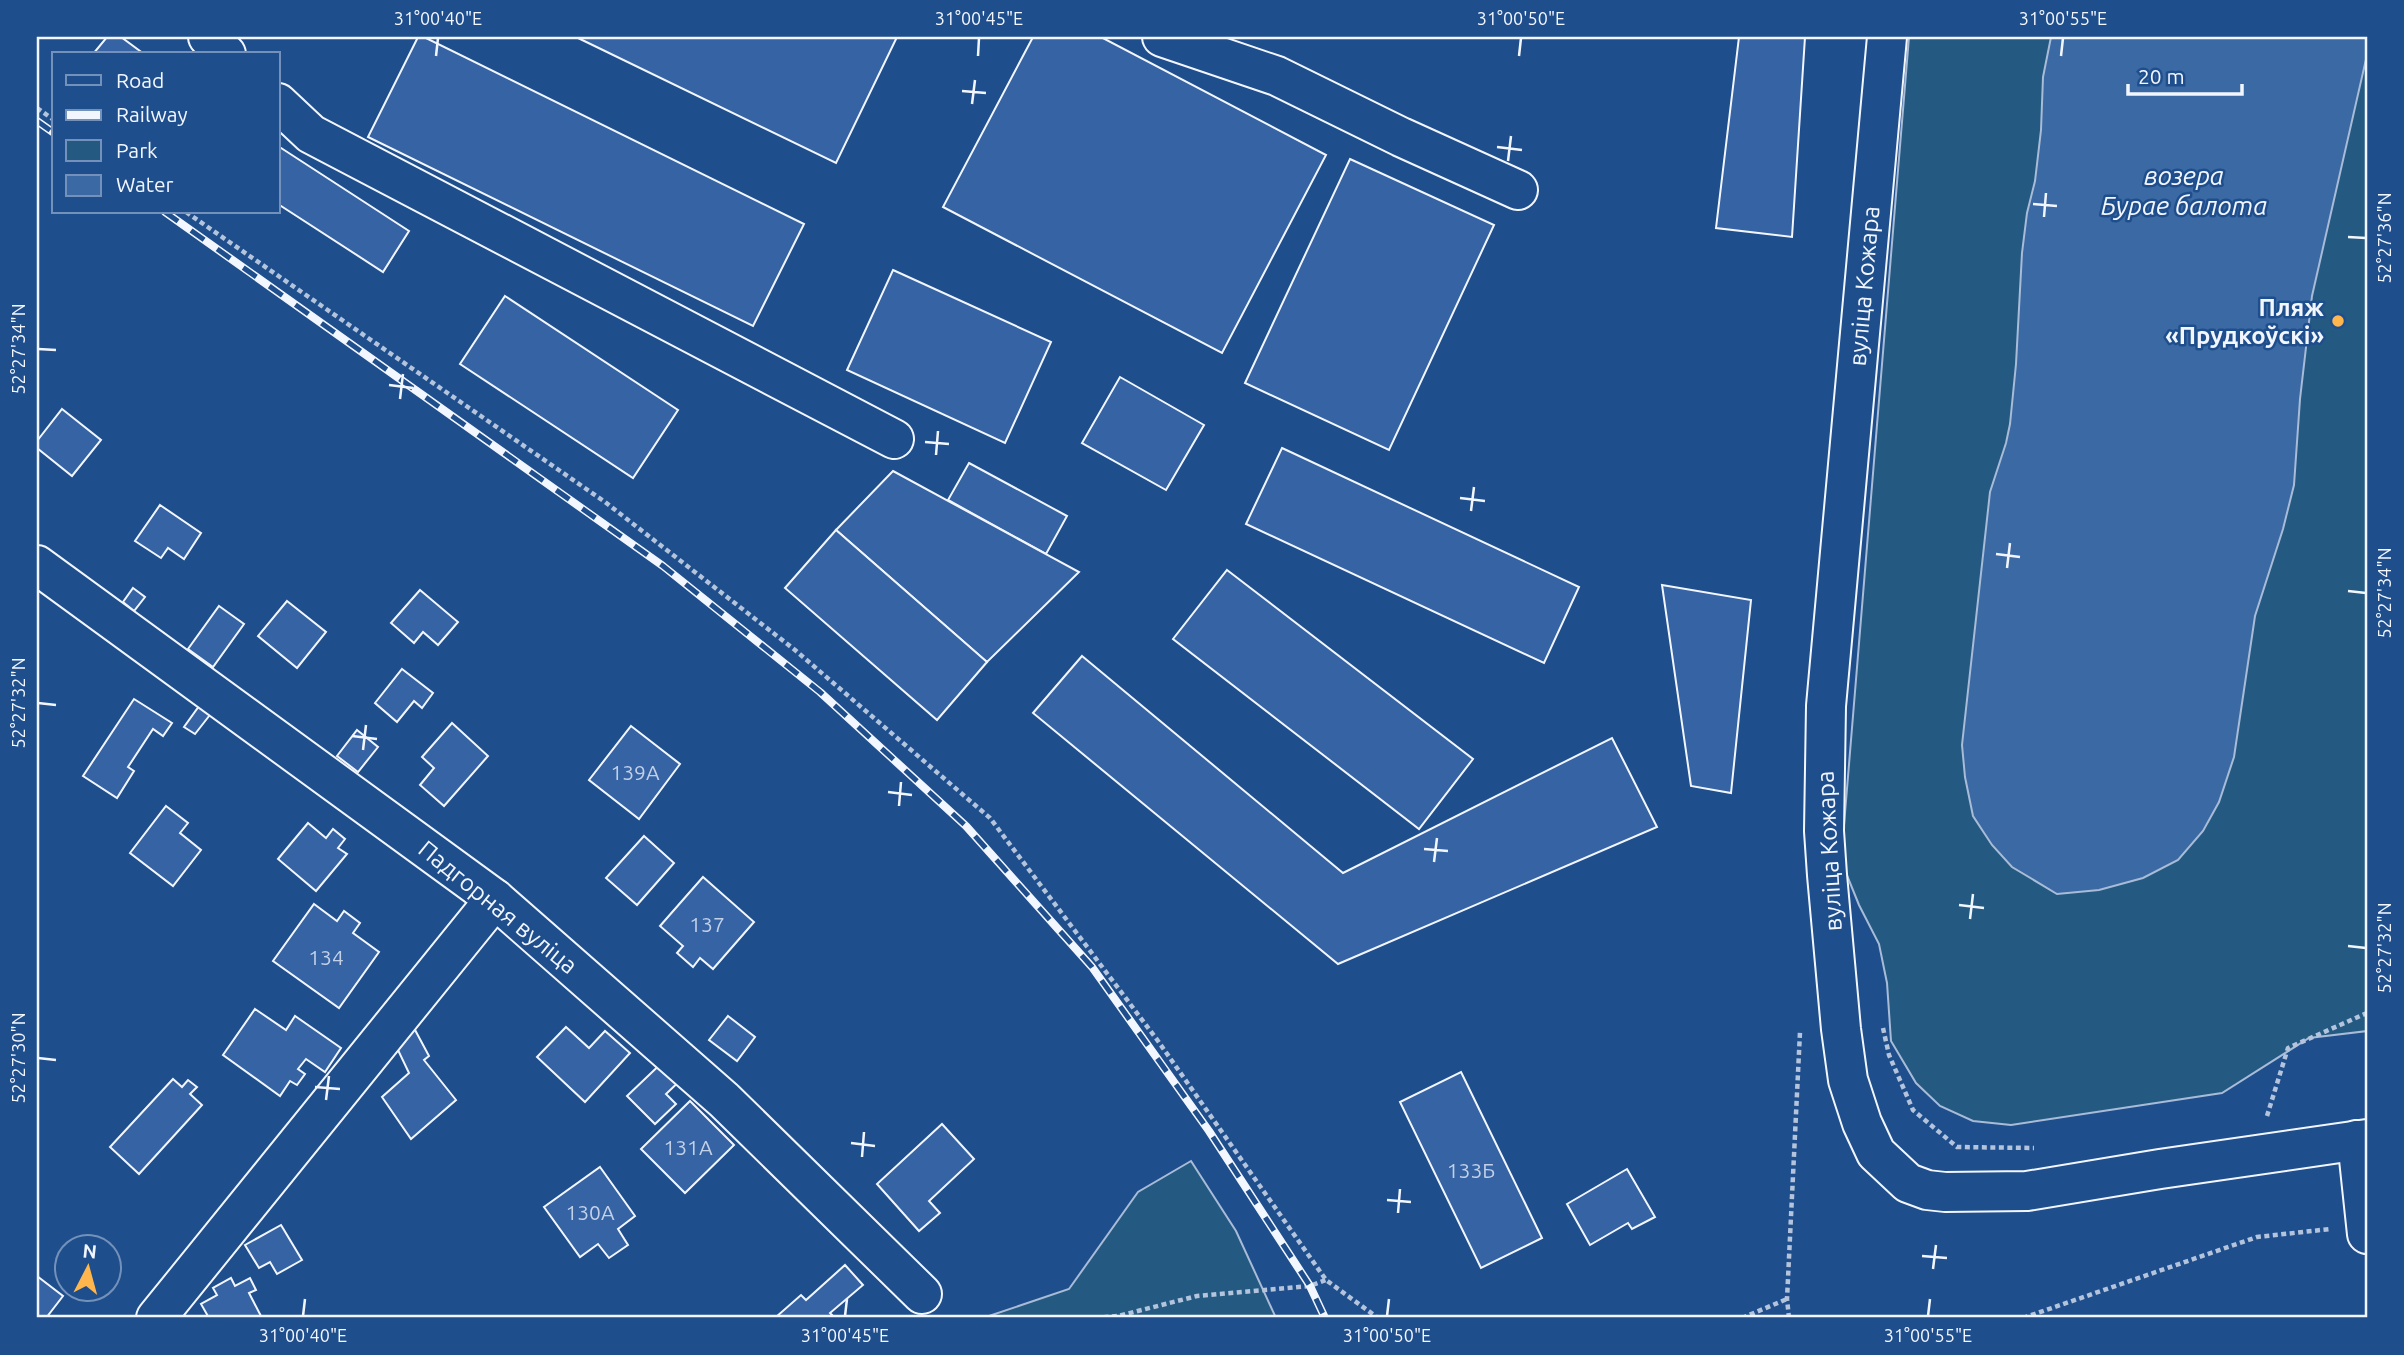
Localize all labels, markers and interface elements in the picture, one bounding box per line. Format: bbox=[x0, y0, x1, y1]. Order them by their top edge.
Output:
text: 31°00'40"E bbox=[394, 8, 482, 28]
text: 31°00'45"E bbox=[935, 8, 1023, 28]
text: 31°00'50"E bbox=[1477, 8, 1565, 28]
text: 31°00'55"E bbox=[2019, 8, 2107, 28]
legend bbox=[52, 52, 280, 214]
scale bar bbox=[2128, 52, 2241, 96]
text: 20 m bbox=[2138, 64, 2185, 88]
text: Road bbox=[116, 68, 164, 92]
text: Railway bbox=[116, 102, 188, 126]
text: Park bbox=[116, 138, 158, 162]
water label: возера Бурае балота bbox=[2101, 161, 2267, 220]
text: Water bbox=[116, 172, 174, 196]
text: 52°27'36"N bbox=[2374, 192, 2394, 284]
street label: вуліца Кожара bbox=[1844, 205, 1884, 367]
place label: Пляж «Прудкоўскі» bbox=[2165, 294, 2324, 349]
text: 52°27'34"N bbox=[8, 303, 28, 395]
marker: Пляж «Прудкоўскі» bbox=[2330, 313, 2346, 329]
text: 52°27'34"N bbox=[2374, 547, 2394, 639]
text: 52°27'32"N bbox=[8, 657, 28, 749]
house number: 139А bbox=[610, 760, 660, 784]
street label: вуліца Кожара bbox=[1811, 770, 1847, 932]
street label: Падгорная вуліца bbox=[413, 835, 583, 979]
text: 52°27'32"N bbox=[2374, 902, 2394, 994]
house number: 137 bbox=[689, 912, 725, 936]
house number: 134 bbox=[308, 945, 344, 969]
text: 52°27'30"N bbox=[8, 1012, 28, 1104]
house number: 131А bbox=[663, 1135, 713, 1159]
house number: 133Б bbox=[1447, 1158, 1495, 1182]
house number: 130А bbox=[565, 1200, 615, 1224]
north arrow bbox=[52, 1232, 122, 1302]
text: N bbox=[82, 1239, 98, 1263]
text: 31°00'40"E bbox=[259, 1325, 347, 1345]
text: 31°00'45"E bbox=[801, 1325, 889, 1345]
text: 31°00'50"E bbox=[1343, 1325, 1431, 1345]
text: 31°00'55"E bbox=[1884, 1325, 1972, 1345]

